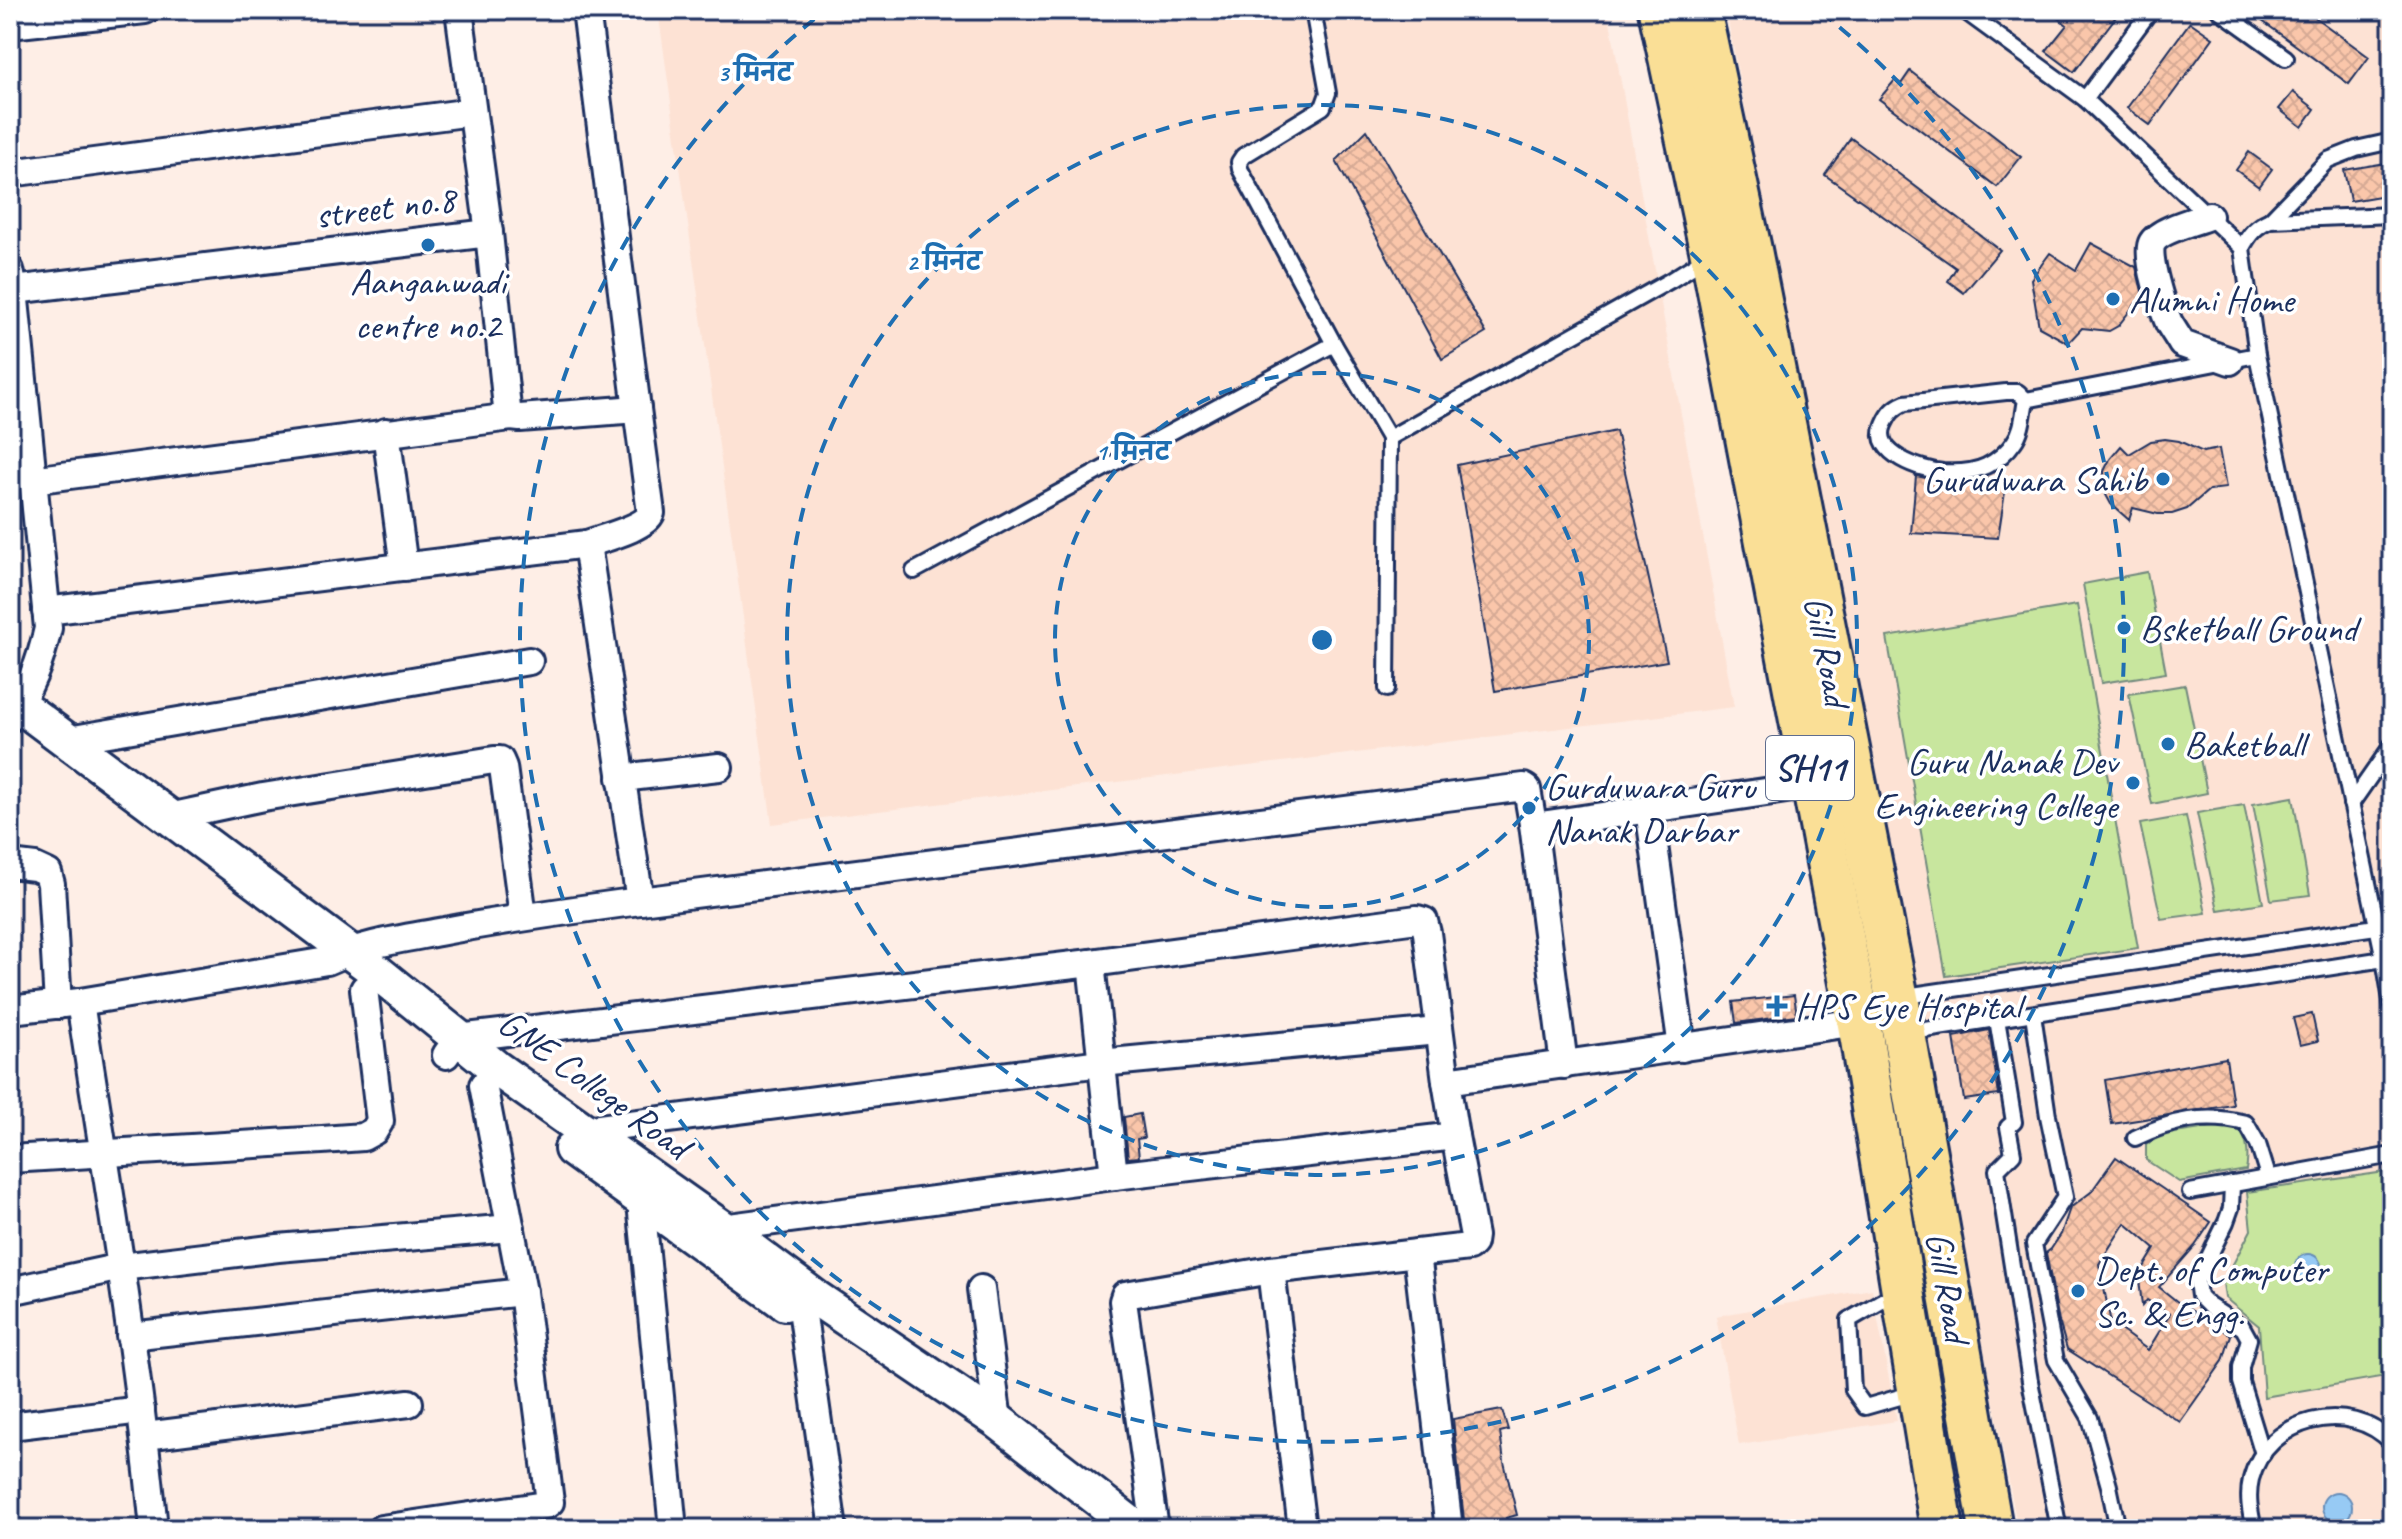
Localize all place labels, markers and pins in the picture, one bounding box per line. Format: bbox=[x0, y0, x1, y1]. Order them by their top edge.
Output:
marker: Aanganwadi centre no.2 bbox=[419, 236, 437, 254]
place label: Aanganwadi centre no.2 bbox=[350, 258, 510, 349]
place label: Alumni Home bbox=[2129, 276, 2296, 323]
marker: Alumni Home bbox=[2104, 290, 2122, 308]
place label: Gurudwara Sahib bbox=[1923, 456, 2149, 503]
marker: Gurudwara Sahib bbox=[2154, 470, 2172, 488]
place label: Bsketball Ground bbox=[2140, 605, 2362, 652]
marker: Bsketball Ground bbox=[2115, 619, 2133, 637]
centre of rings bbox=[1308, 626, 1336, 654]
place label: Baketball bbox=[2184, 721, 2311, 768]
marker: Baketball bbox=[2159, 735, 2177, 753]
place label: Guru Nanak Dev Engineering College bbox=[1874, 738, 2120, 829]
place label: Gurduwara Guru Nanak Darbar bbox=[1545, 763, 1757, 854]
marker: Guru Nanak Dev Engineering College bbox=[2124, 774, 2142, 792]
marker: Gurduwara Guru Nanak Darbar bbox=[1520, 799, 1538, 817]
place label: HPS Eye Hospital bbox=[1795, 983, 2027, 1030]
marker: HPS Eye Hospital bbox=[1766, 995, 1788, 1017]
place label: Dept. of Computer Sc. & Engg. bbox=[2094, 1246, 2330, 1337]
marker: Dept. of Computer Sc. & Engg. bbox=[2069, 1282, 2087, 1300]

